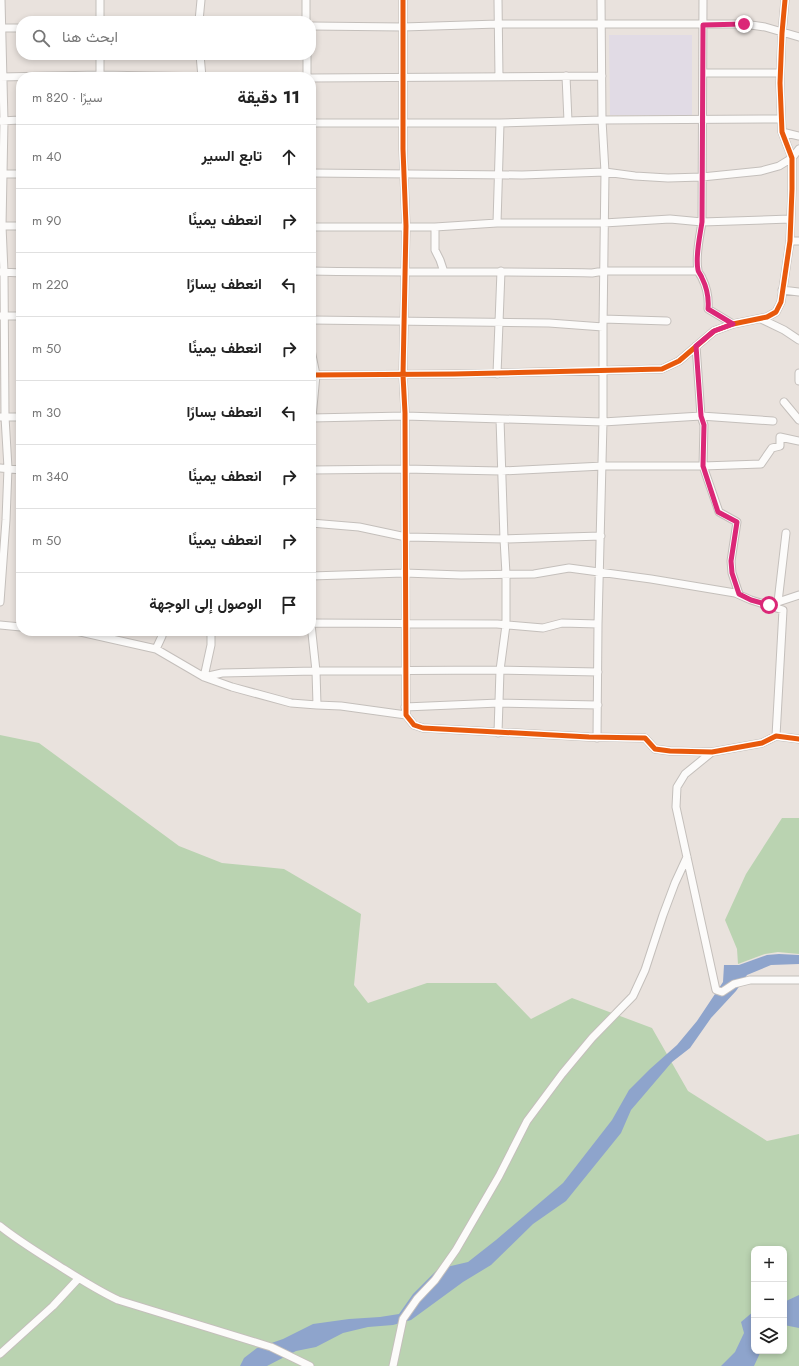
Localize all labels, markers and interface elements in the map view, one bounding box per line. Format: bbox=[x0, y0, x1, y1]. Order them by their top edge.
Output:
route end bbox=[735, 15, 753, 33]
search box bbox=[16, 16, 316, 60]
text: ابحث هنا bbox=[62, 26, 118, 48]
icon: search bbox=[30, 27, 52, 49]
text: 11 دقيقة bbox=[238, 85, 300, 109]
text: سيرًا · 820 m bbox=[32, 88, 103, 107]
text: تابع السير bbox=[202, 145, 262, 167]
icon: ahead bbox=[278, 146, 300, 168]
text: 40 m bbox=[32, 147, 61, 166]
text: انعطف يمينًا bbox=[188, 209, 262, 231]
icon: right bbox=[278, 210, 300, 232]
text: 90 m bbox=[32, 211, 61, 230]
text: انعطف يسارًا bbox=[187, 273, 262, 295]
icon: left bbox=[278, 274, 300, 296]
text: 220 m bbox=[32, 275, 69, 294]
text: انعطف يمينًا bbox=[188, 337, 262, 359]
icon: right bbox=[278, 338, 300, 360]
text: 50 m bbox=[32, 339, 61, 358]
text: انعطف يسارًا bbox=[187, 401, 262, 423]
icon: left bbox=[278, 402, 300, 424]
text: 30 m bbox=[32, 403, 61, 422]
text: انعطف يمينًا bbox=[188, 465, 262, 487]
icon: right bbox=[278, 466, 300, 488]
text: 340 m bbox=[32, 467, 69, 486]
text: انعطف يمينًا bbox=[188, 529, 262, 551]
icon: right bbox=[278, 530, 300, 552]
text: 50 m bbox=[32, 531, 61, 550]
text: الوصول إلى الوجهة bbox=[149, 593, 262, 615]
icon: arrive bbox=[278, 594, 300, 616]
route start bbox=[760, 596, 778, 614]
map controls bbox=[751, 1246, 787, 1354]
button: + bbox=[751, 1246, 787, 1282]
button: − bbox=[751, 1282, 787, 1318]
button: layers bbox=[751, 1318, 787, 1354]

